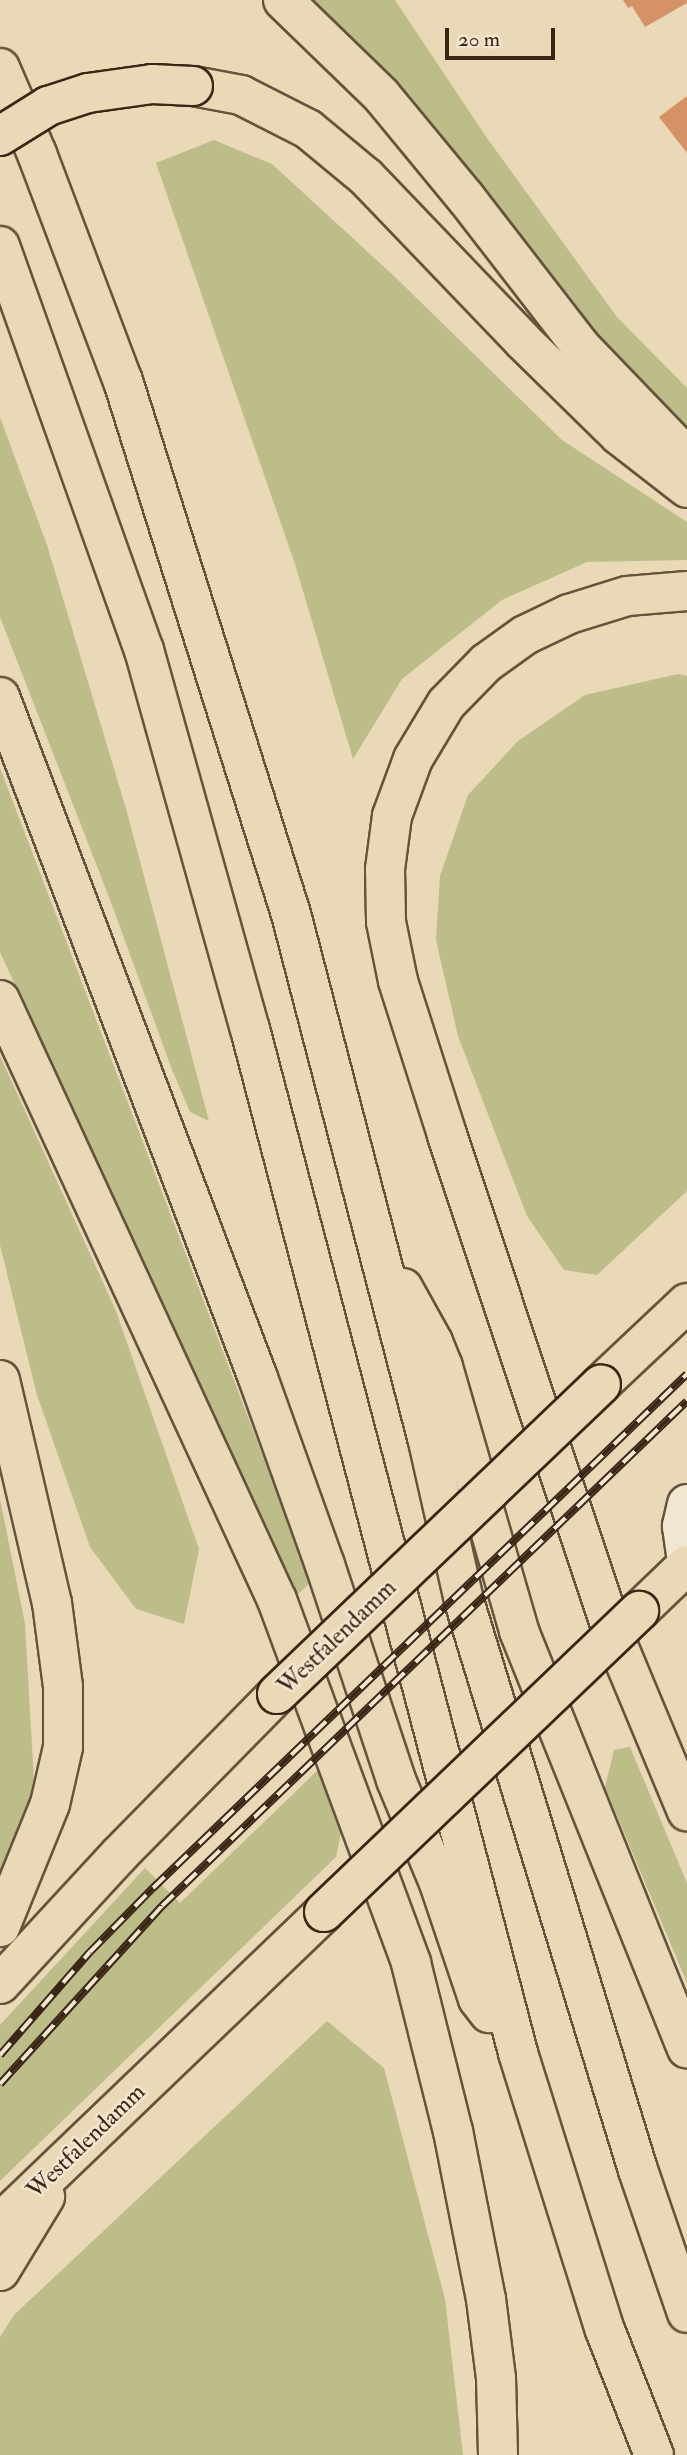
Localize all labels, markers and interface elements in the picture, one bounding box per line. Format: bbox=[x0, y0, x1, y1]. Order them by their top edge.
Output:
scale bar bbox=[449, 14, 559, 58]
text: 20 m bbox=[458, 26, 500, 53]
street label: Westfalendamm bbox=[272, 1573, 402, 1701]
street label: Westfalendamm bbox=[21, 2077, 151, 2205]

